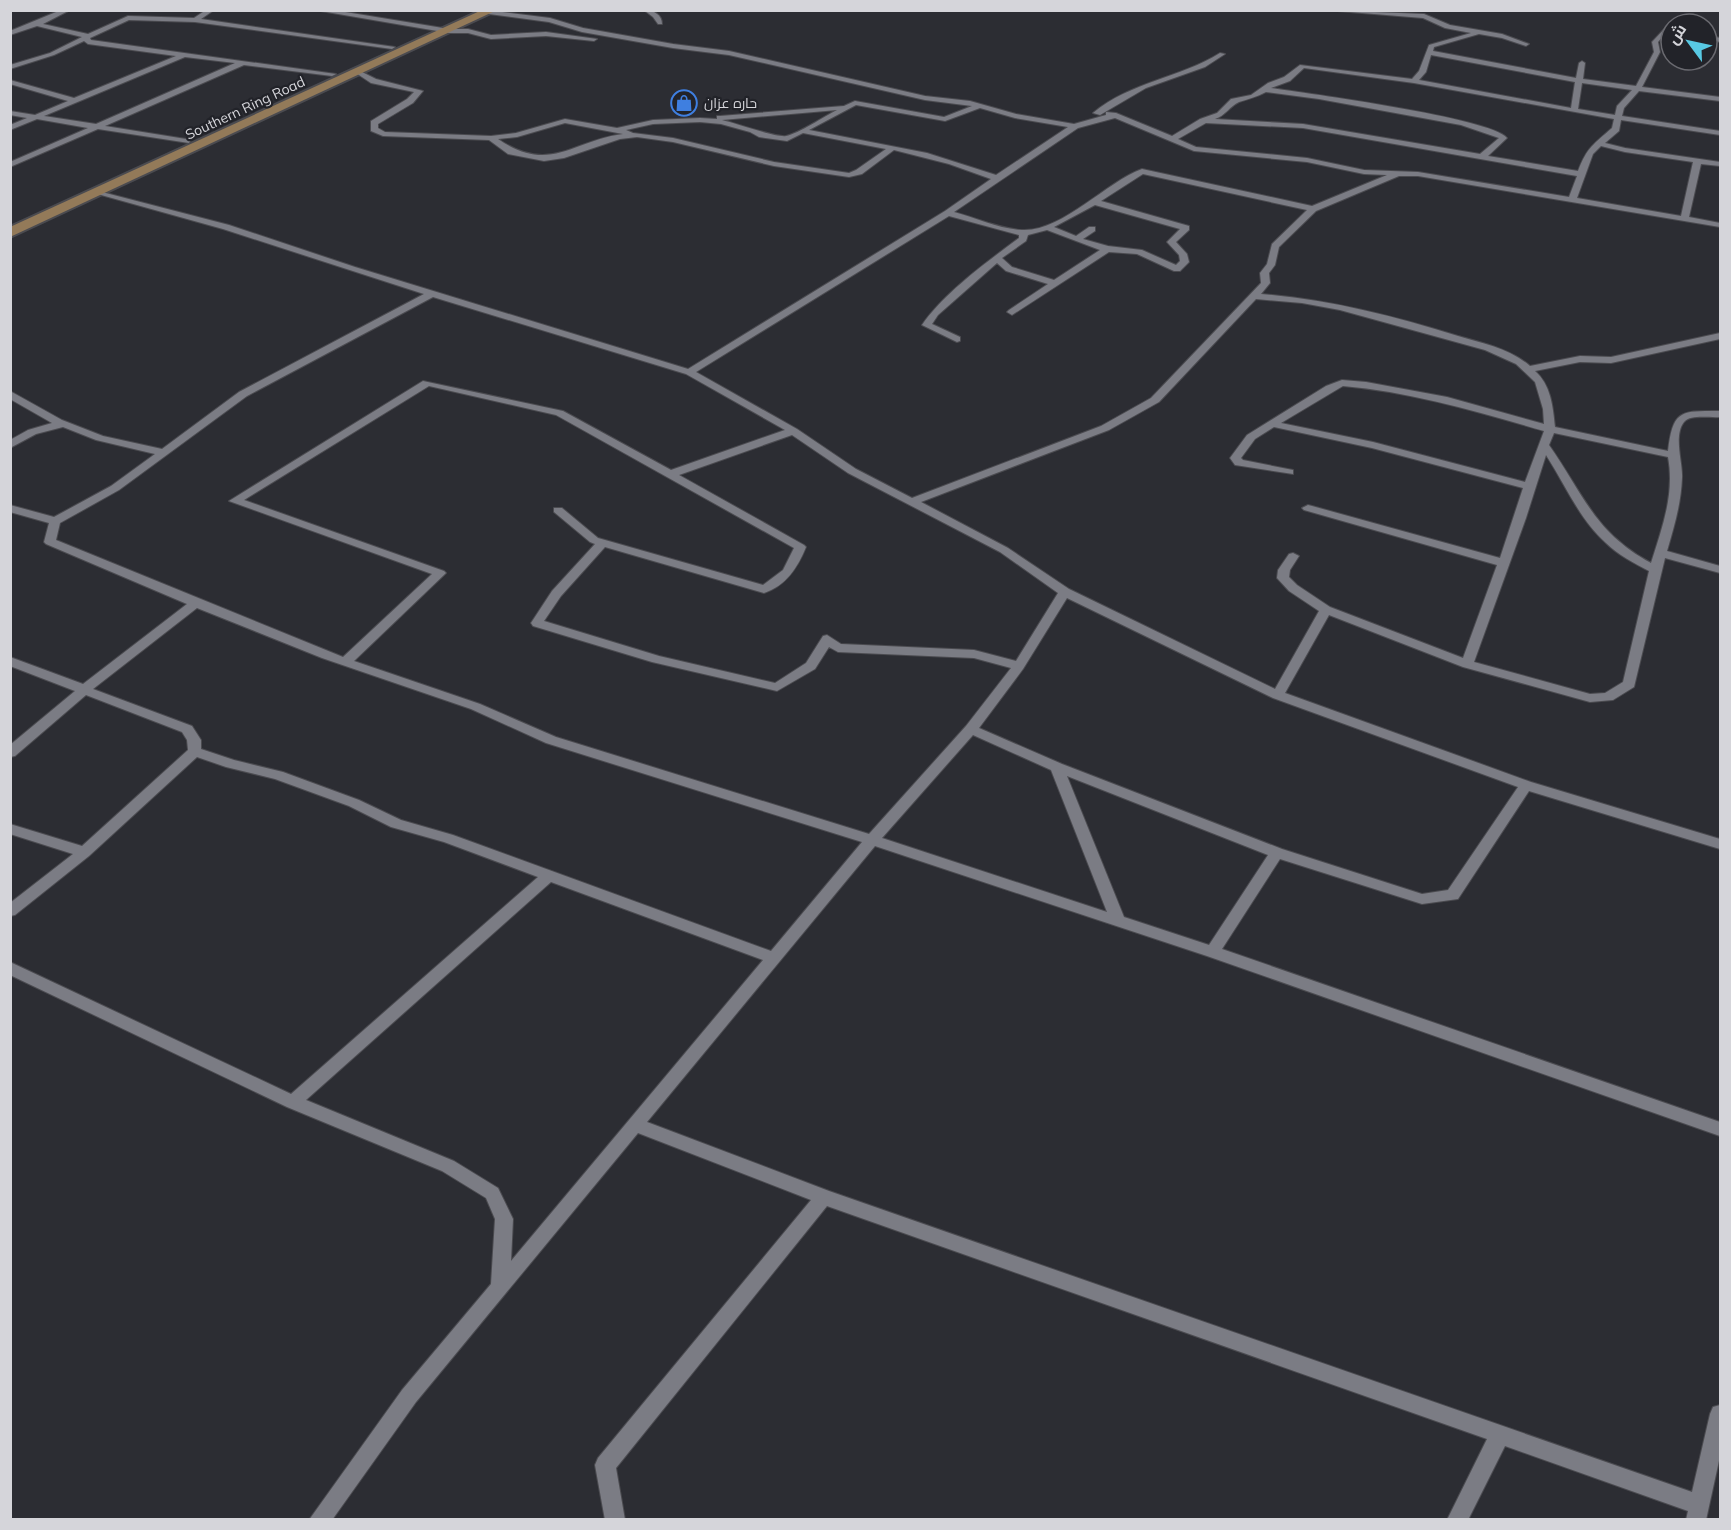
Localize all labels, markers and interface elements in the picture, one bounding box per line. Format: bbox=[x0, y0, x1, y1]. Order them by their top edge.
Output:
north arrow bbox=[1659, 12, 1719, 72]
text: ش bbox=[1662, 20, 1690, 48]
street label: Southern Ring Road bbox=[182, 72, 308, 144]
shop icon: حاره عزان bbox=[669, 88, 699, 118]
place label: حاره عزان bbox=[704, 94, 757, 112]

